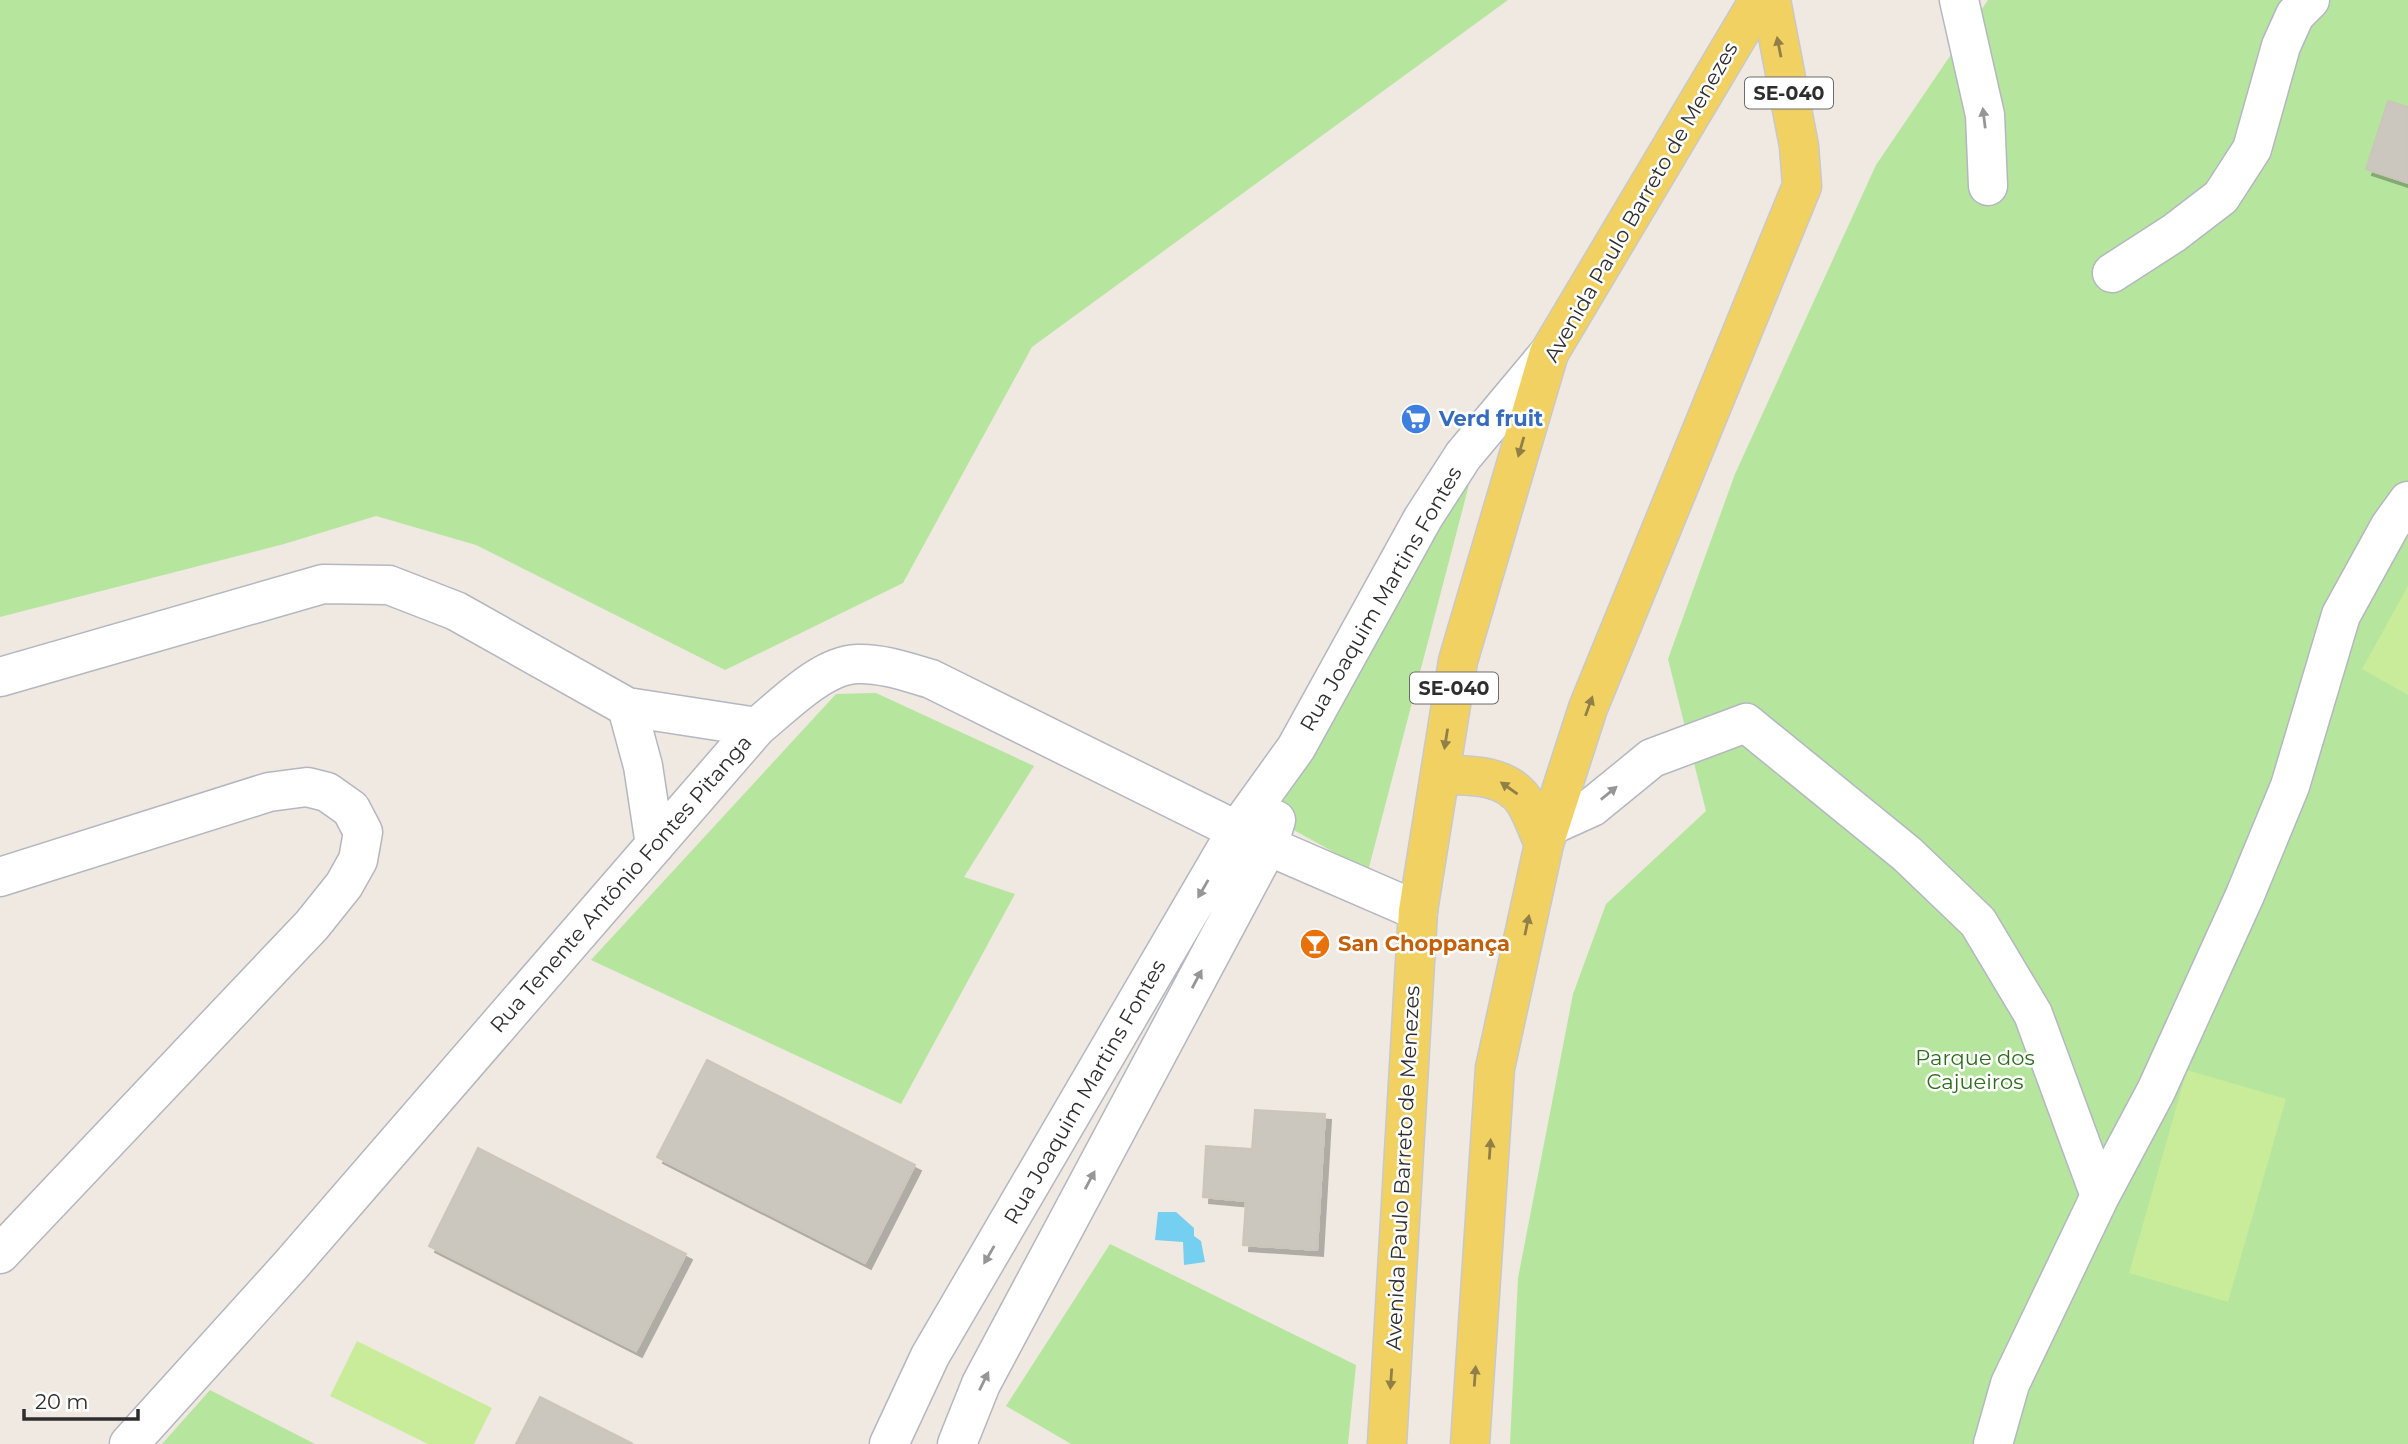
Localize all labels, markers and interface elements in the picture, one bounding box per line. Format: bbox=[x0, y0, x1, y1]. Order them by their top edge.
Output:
one-way arrow bbox=[1774, 36, 1785, 58]
street label: Avenida Paulo Barreto de Menezes bbox=[1538, 37, 1743, 366]
road number: SE-040 bbox=[1745, 78, 1833, 108]
one-way arrow bbox=[1979, 107, 1990, 129]
supermarket icon: Verd fruit bbox=[1399, 402, 1433, 436]
place label: Verd fruit bbox=[1438, 406, 1543, 431]
one-way arrow bbox=[1515, 437, 1525, 458]
street label: Rua Joaquim Martins Fontes bbox=[1294, 462, 1467, 736]
road number: SE-040 bbox=[1410, 673, 1498, 704]
one-way arrow bbox=[1584, 696, 1595, 717]
one-way arrow bbox=[1441, 728, 1452, 750]
street label: Rua Tenente Antônio Fontes Pitanga bbox=[485, 730, 757, 1038]
one-way arrow bbox=[1499, 782, 1518, 796]
one-way arrow bbox=[1601, 786, 1618, 801]
one-way arrow bbox=[1196, 880, 1209, 899]
one-way arrow bbox=[1521, 914, 1532, 936]
bar icon: San Choppança bbox=[1298, 927, 1332, 961]
place label: San Choppança bbox=[1338, 931, 1510, 956]
street label: Rua Joaquim Martins Fontes bbox=[998, 955, 1171, 1229]
one-way arrow bbox=[1191, 970, 1203, 989]
street label: Avenida Paulo Barreto de Menezes bbox=[1380, 985, 1425, 1351]
park label: Parque dos Cajueiros bbox=[1915, 1045, 2035, 1094]
one-way arrow bbox=[1485, 1138, 1496, 1160]
one-way arrow bbox=[1084, 1170, 1096, 1190]
one-way arrow bbox=[983, 1246, 995, 1265]
one-way arrow bbox=[1470, 1365, 1481, 1387]
one-way arrow bbox=[1385, 1369, 1396, 1391]
one-way arrow bbox=[978, 1371, 989, 1391]
scale bar bbox=[24, 1378, 138, 1422]
text: 20 m bbox=[35, 1389, 89, 1414]

